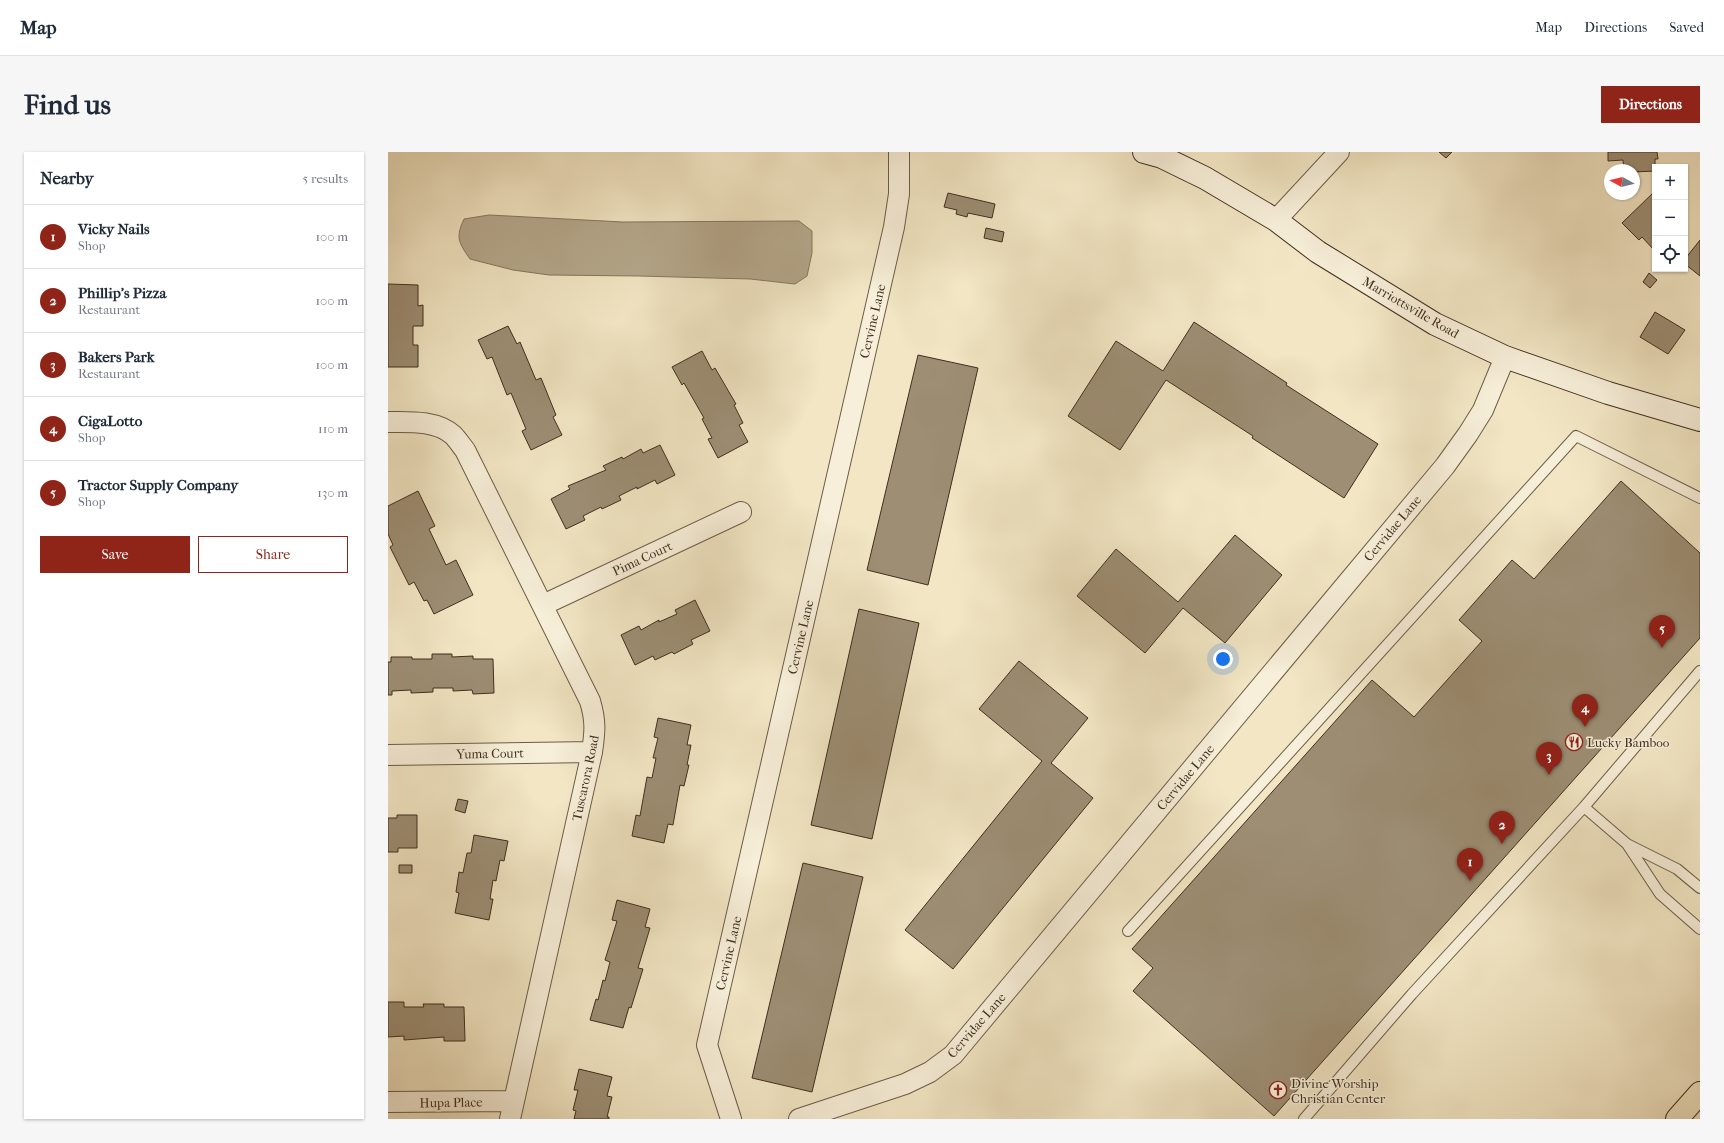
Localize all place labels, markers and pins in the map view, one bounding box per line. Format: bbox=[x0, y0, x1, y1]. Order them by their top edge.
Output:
pin: 5 bbox=[1649, 615, 1675, 648]
pin: 4 bbox=[1572, 694, 1598, 727]
restaurant icon: Lucky Bamboo bbox=[1564, 732, 1584, 752]
place label: Lucky Bamboo bbox=[1587, 735, 1670, 750]
pin: 3 bbox=[1536, 742, 1562, 775]
pin: 2 bbox=[1489, 811, 1515, 844]
pin: 1 bbox=[1457, 848, 1483, 881]
place label: Divine Worship Christian Center bbox=[1291, 1076, 1386, 1106]
church icon: Divine Worship Christian Center bbox=[1268, 1080, 1288, 1100]

